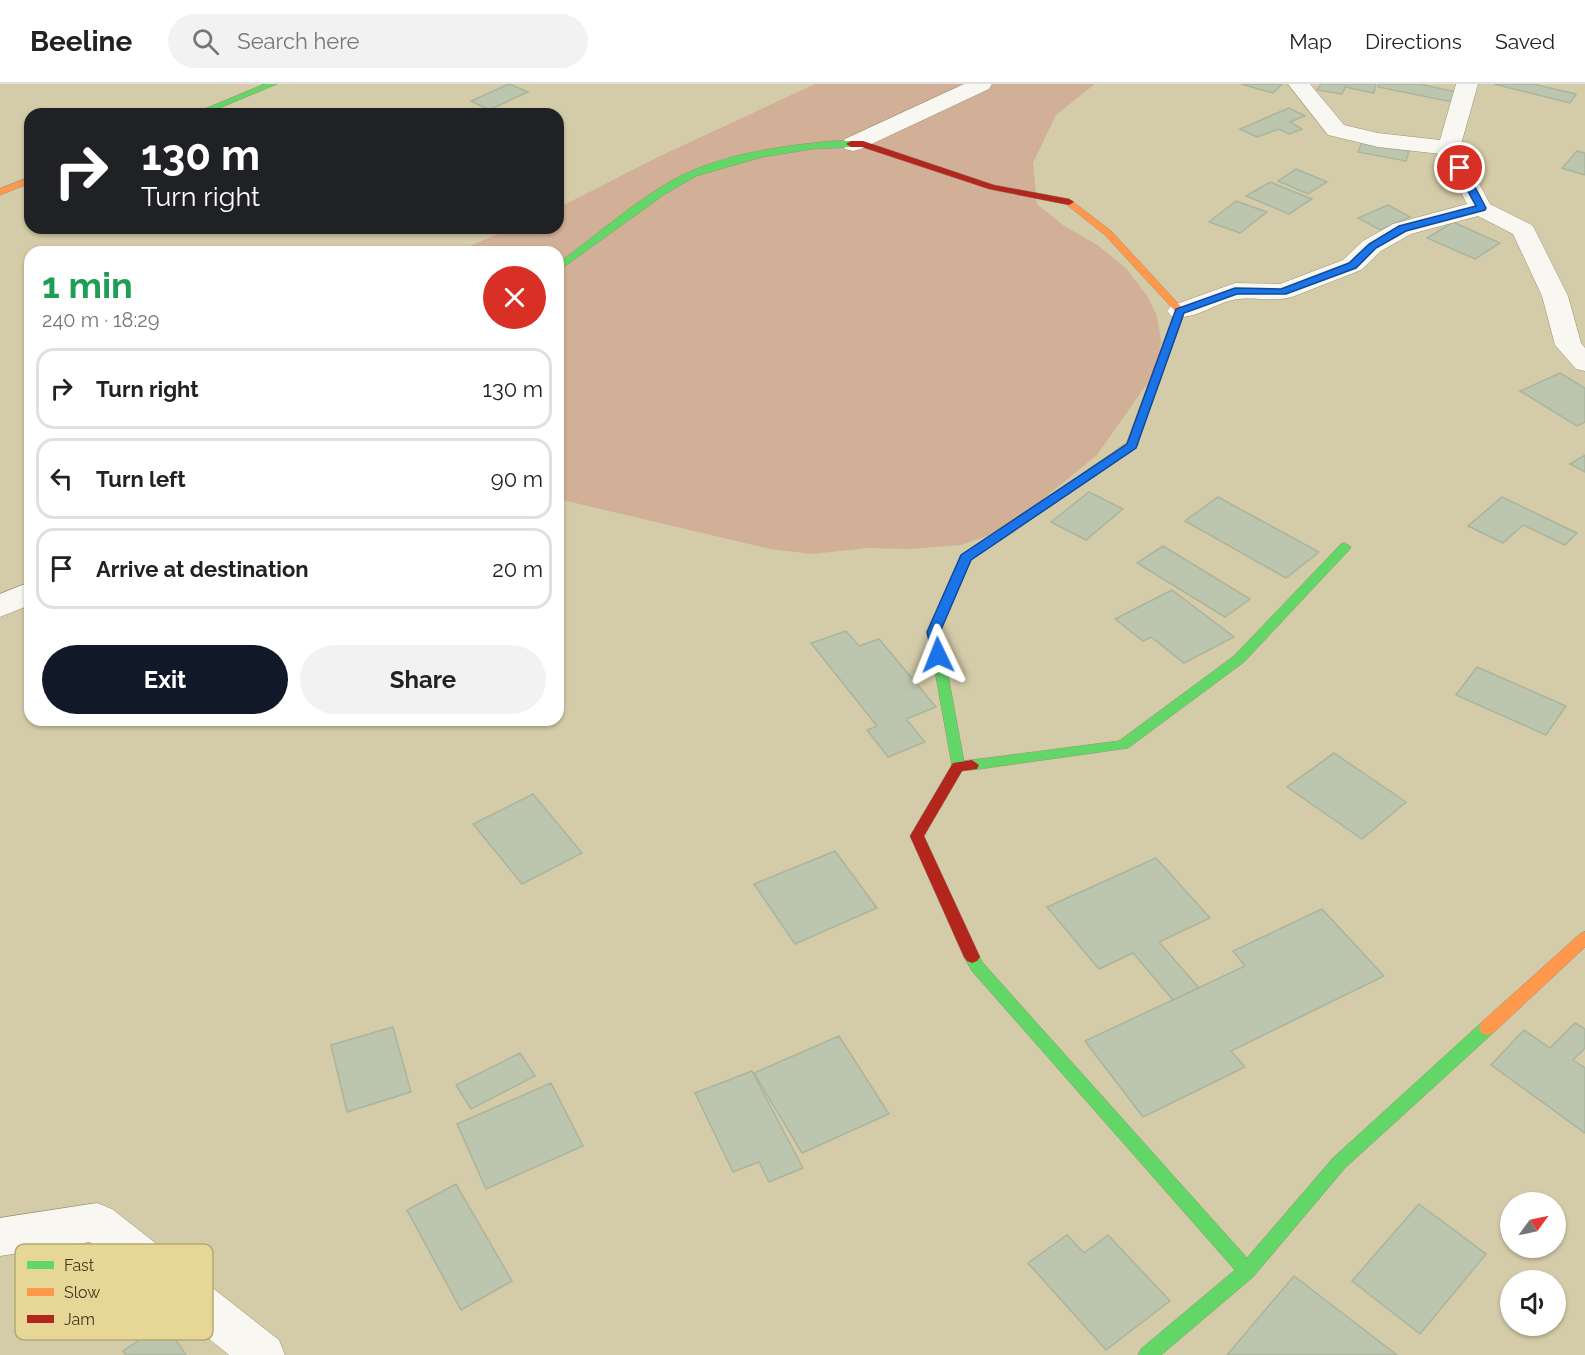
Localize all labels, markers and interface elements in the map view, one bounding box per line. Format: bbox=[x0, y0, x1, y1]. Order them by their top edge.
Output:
search box bbox=[168, 14, 588, 68]
text: Beeline bbox=[30, 25, 132, 58]
icon: search bbox=[189, 25, 222, 58]
text: Search here bbox=[237, 28, 359, 54]
text: Map bbox=[1289, 29, 1332, 54]
text: Directions bbox=[1365, 29, 1462, 54]
text: Saved bbox=[1495, 29, 1555, 54]
text: 130 m bbox=[141, 131, 260, 180]
icon: right bbox=[42, 132, 120, 210]
pin bbox=[1434, 142, 1485, 193]
icon: arrive bbox=[1443, 151, 1476, 184]
text: Turn right bbox=[141, 181, 260, 212]
text: 1 min bbox=[42, 264, 133, 306]
button: close bbox=[483, 266, 546, 329]
text: 240 m · 18:29 bbox=[42, 308, 159, 332]
icon: right bbox=[45, 372, 78, 405]
text: Turn right bbox=[96, 376, 199, 402]
text: 130 m bbox=[483, 376, 543, 402]
icon: left bbox=[45, 462, 78, 495]
text: Turn left bbox=[96, 466, 186, 492]
text: 90 m bbox=[491, 466, 543, 492]
icon: arrive bbox=[45, 552, 78, 585]
text: Arrive at destination bbox=[96, 556, 309, 582]
text: 20 m bbox=[492, 556, 543, 582]
position arrow bbox=[906, 623, 970, 687]
button: Exit bbox=[42, 645, 288, 714]
button: Share bbox=[300, 645, 546, 714]
north arrow bbox=[1500, 1192, 1566, 1258]
map controls bbox=[1500, 1192, 1566, 1336]
legend bbox=[15, 1244, 213, 1340]
text: Fast bbox=[64, 1256, 95, 1275]
button: sound bbox=[1500, 1270, 1566, 1336]
text: Slow bbox=[64, 1283, 100, 1302]
text: Jam bbox=[64, 1310, 95, 1329]

